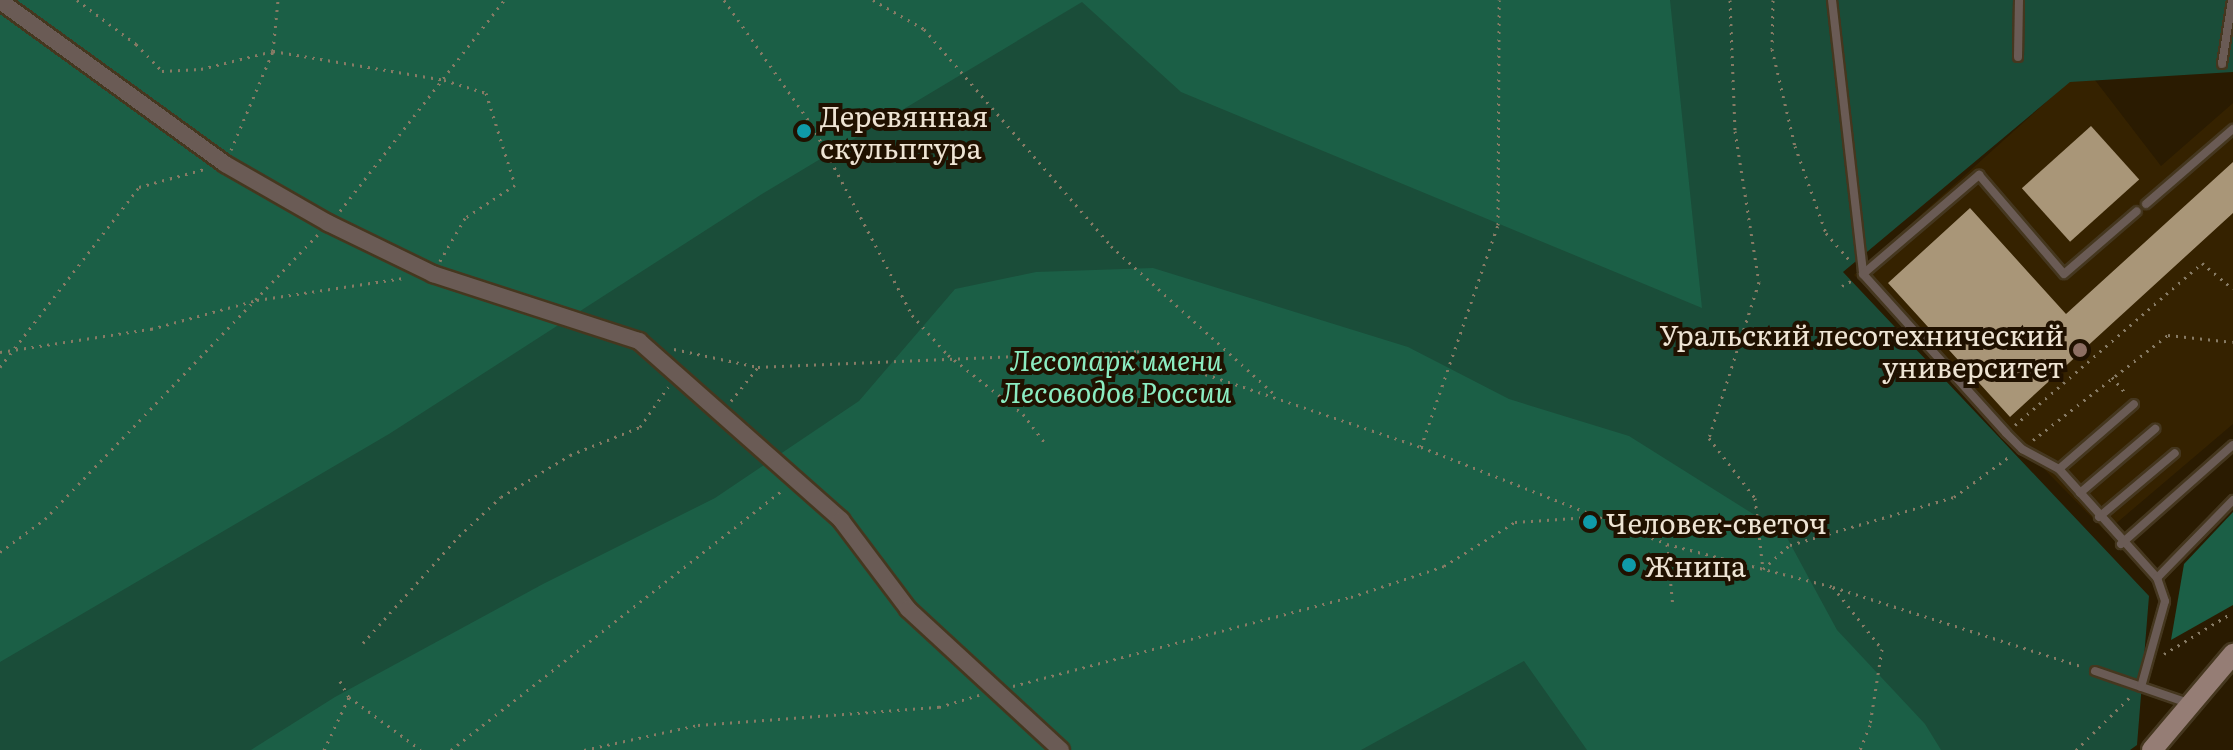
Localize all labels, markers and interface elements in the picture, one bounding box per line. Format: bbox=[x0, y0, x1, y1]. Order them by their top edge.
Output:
place label: Деревянная скульптура bbox=[820, 98, 988, 164]
marker: Деревянная скульптура bbox=[795, 122, 813, 140]
place label: Уральский лесотехнический университет bbox=[1659, 317, 2064, 383]
marker: Уральский лесотехнический университет bbox=[2071, 341, 2089, 359]
park label: Лесопарк имени Лесоводов России bbox=[1001, 342, 1231, 408]
place label: Человек-светоч bbox=[1606, 505, 1827, 539]
marker: Человек-светоч bbox=[1581, 513, 1599, 531]
place label: Жница bbox=[1645, 548, 1746, 582]
marker: Жница bbox=[1620, 556, 1638, 574]

